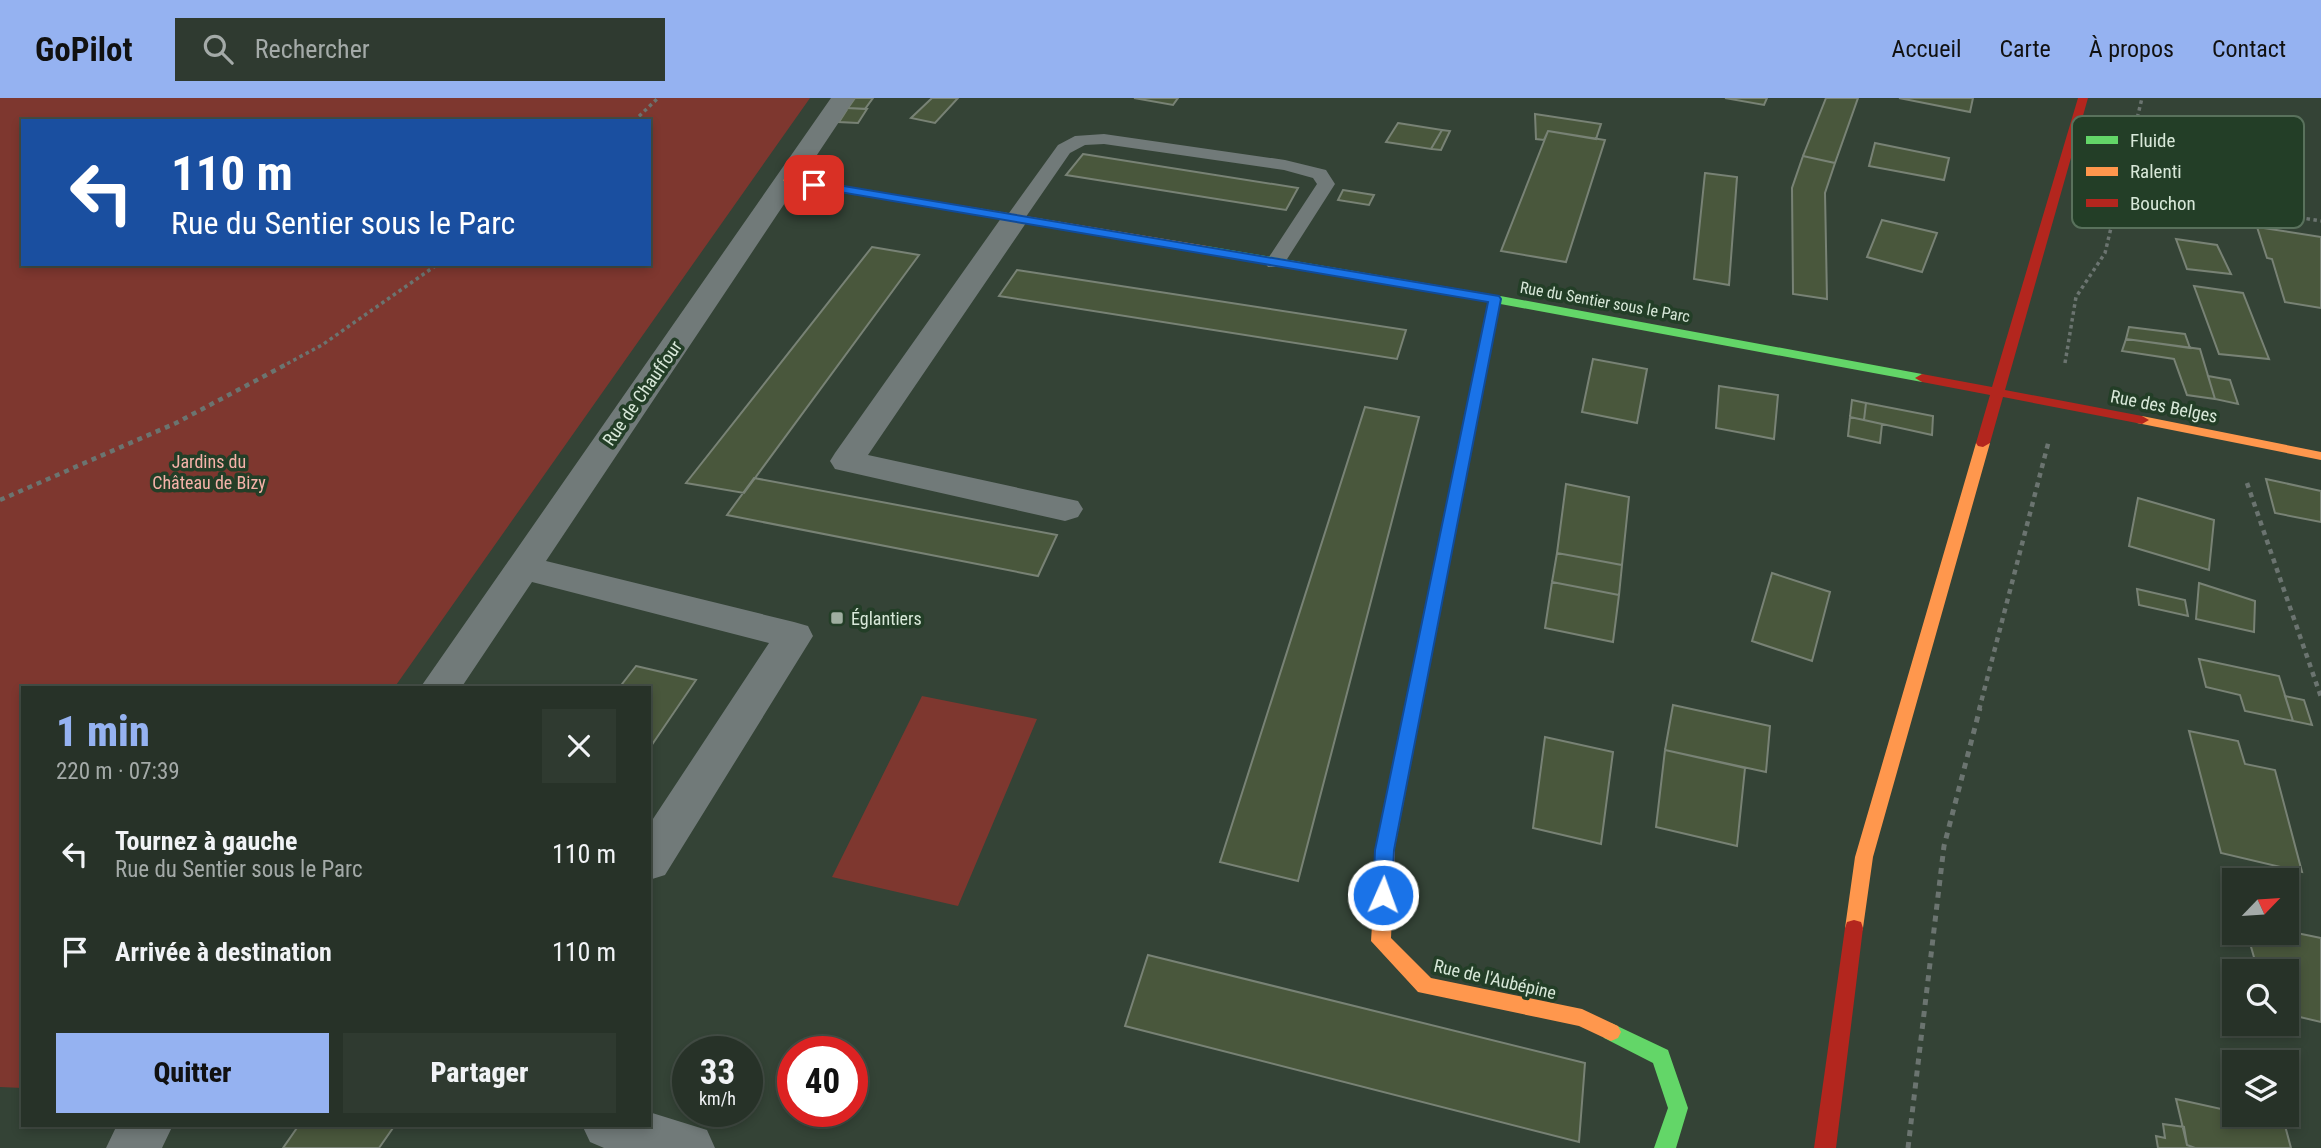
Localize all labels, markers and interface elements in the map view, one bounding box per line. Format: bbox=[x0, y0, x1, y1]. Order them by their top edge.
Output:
search box bbox=[175, 18, 665, 81]
text: GoPilot bbox=[35, 30, 133, 69]
icon: search bbox=[199, 30, 237, 68]
text: Rechercher bbox=[255, 34, 370, 64]
text: Accueil bbox=[1892, 35, 1961, 63]
text: Carte bbox=[1999, 35, 2051, 63]
text: À propos bbox=[2089, 35, 2174, 63]
text: Contact bbox=[2212, 35, 2286, 63]
legend bbox=[2072, 116, 2304, 228]
text: Fluide bbox=[2130, 129, 2175, 152]
text: 110 m bbox=[171, 145, 293, 202]
icon: left bbox=[56, 147, 147, 238]
pin bbox=[784, 155, 844, 215]
text: Ralenti bbox=[2130, 160, 2182, 183]
icon: arrive bbox=[795, 166, 833, 204]
text: Bouchon bbox=[2130, 192, 2196, 215]
text: Rue du Sentier sous le Parc bbox=[171, 204, 515, 242]
street label: Rue du Sentier sous le Parc bbox=[1519, 278, 1691, 326]
street label: Rue de Chauffour bbox=[598, 336, 686, 449]
street label: Rue des Belges bbox=[2109, 385, 2219, 427]
park label: Jardins du Château de Bizy bbox=[152, 451, 266, 493]
place label: Églantiers bbox=[851, 608, 922, 629]
marker: Églantiers bbox=[829, 610, 845, 626]
text: 1 min bbox=[56, 707, 150, 756]
button: close bbox=[542, 709, 616, 783]
text: 220 m · 07:39 bbox=[56, 758, 180, 785]
text: Tournez à gauche bbox=[115, 826, 297, 856]
icon: left bbox=[56, 835, 94, 873]
text: 110 m bbox=[552, 839, 616, 869]
text: Rue du Sentier sous le Parc bbox=[115, 856, 363, 883]
position arrow bbox=[1346, 858, 1420, 932]
north arrow bbox=[2222, 868, 2300, 945]
map controls bbox=[2222, 868, 2299, 1127]
icon: arrive bbox=[56, 933, 94, 971]
text: Arrivée à destination bbox=[115, 937, 332, 967]
text: 110 m bbox=[552, 937, 616, 967]
street label: Rue de l'Aubépine bbox=[1432, 955, 1558, 1003]
button: search bbox=[2222, 959, 2299, 1036]
button: Quitter bbox=[56, 1033, 329, 1113]
button: Partager bbox=[343, 1033, 616, 1113]
speed limit sign: 40 bbox=[777, 1036, 868, 1127]
button: layers bbox=[2222, 1050, 2299, 1127]
text: 33 bbox=[700, 1052, 735, 1093]
text: km/h bbox=[699, 1088, 736, 1109]

